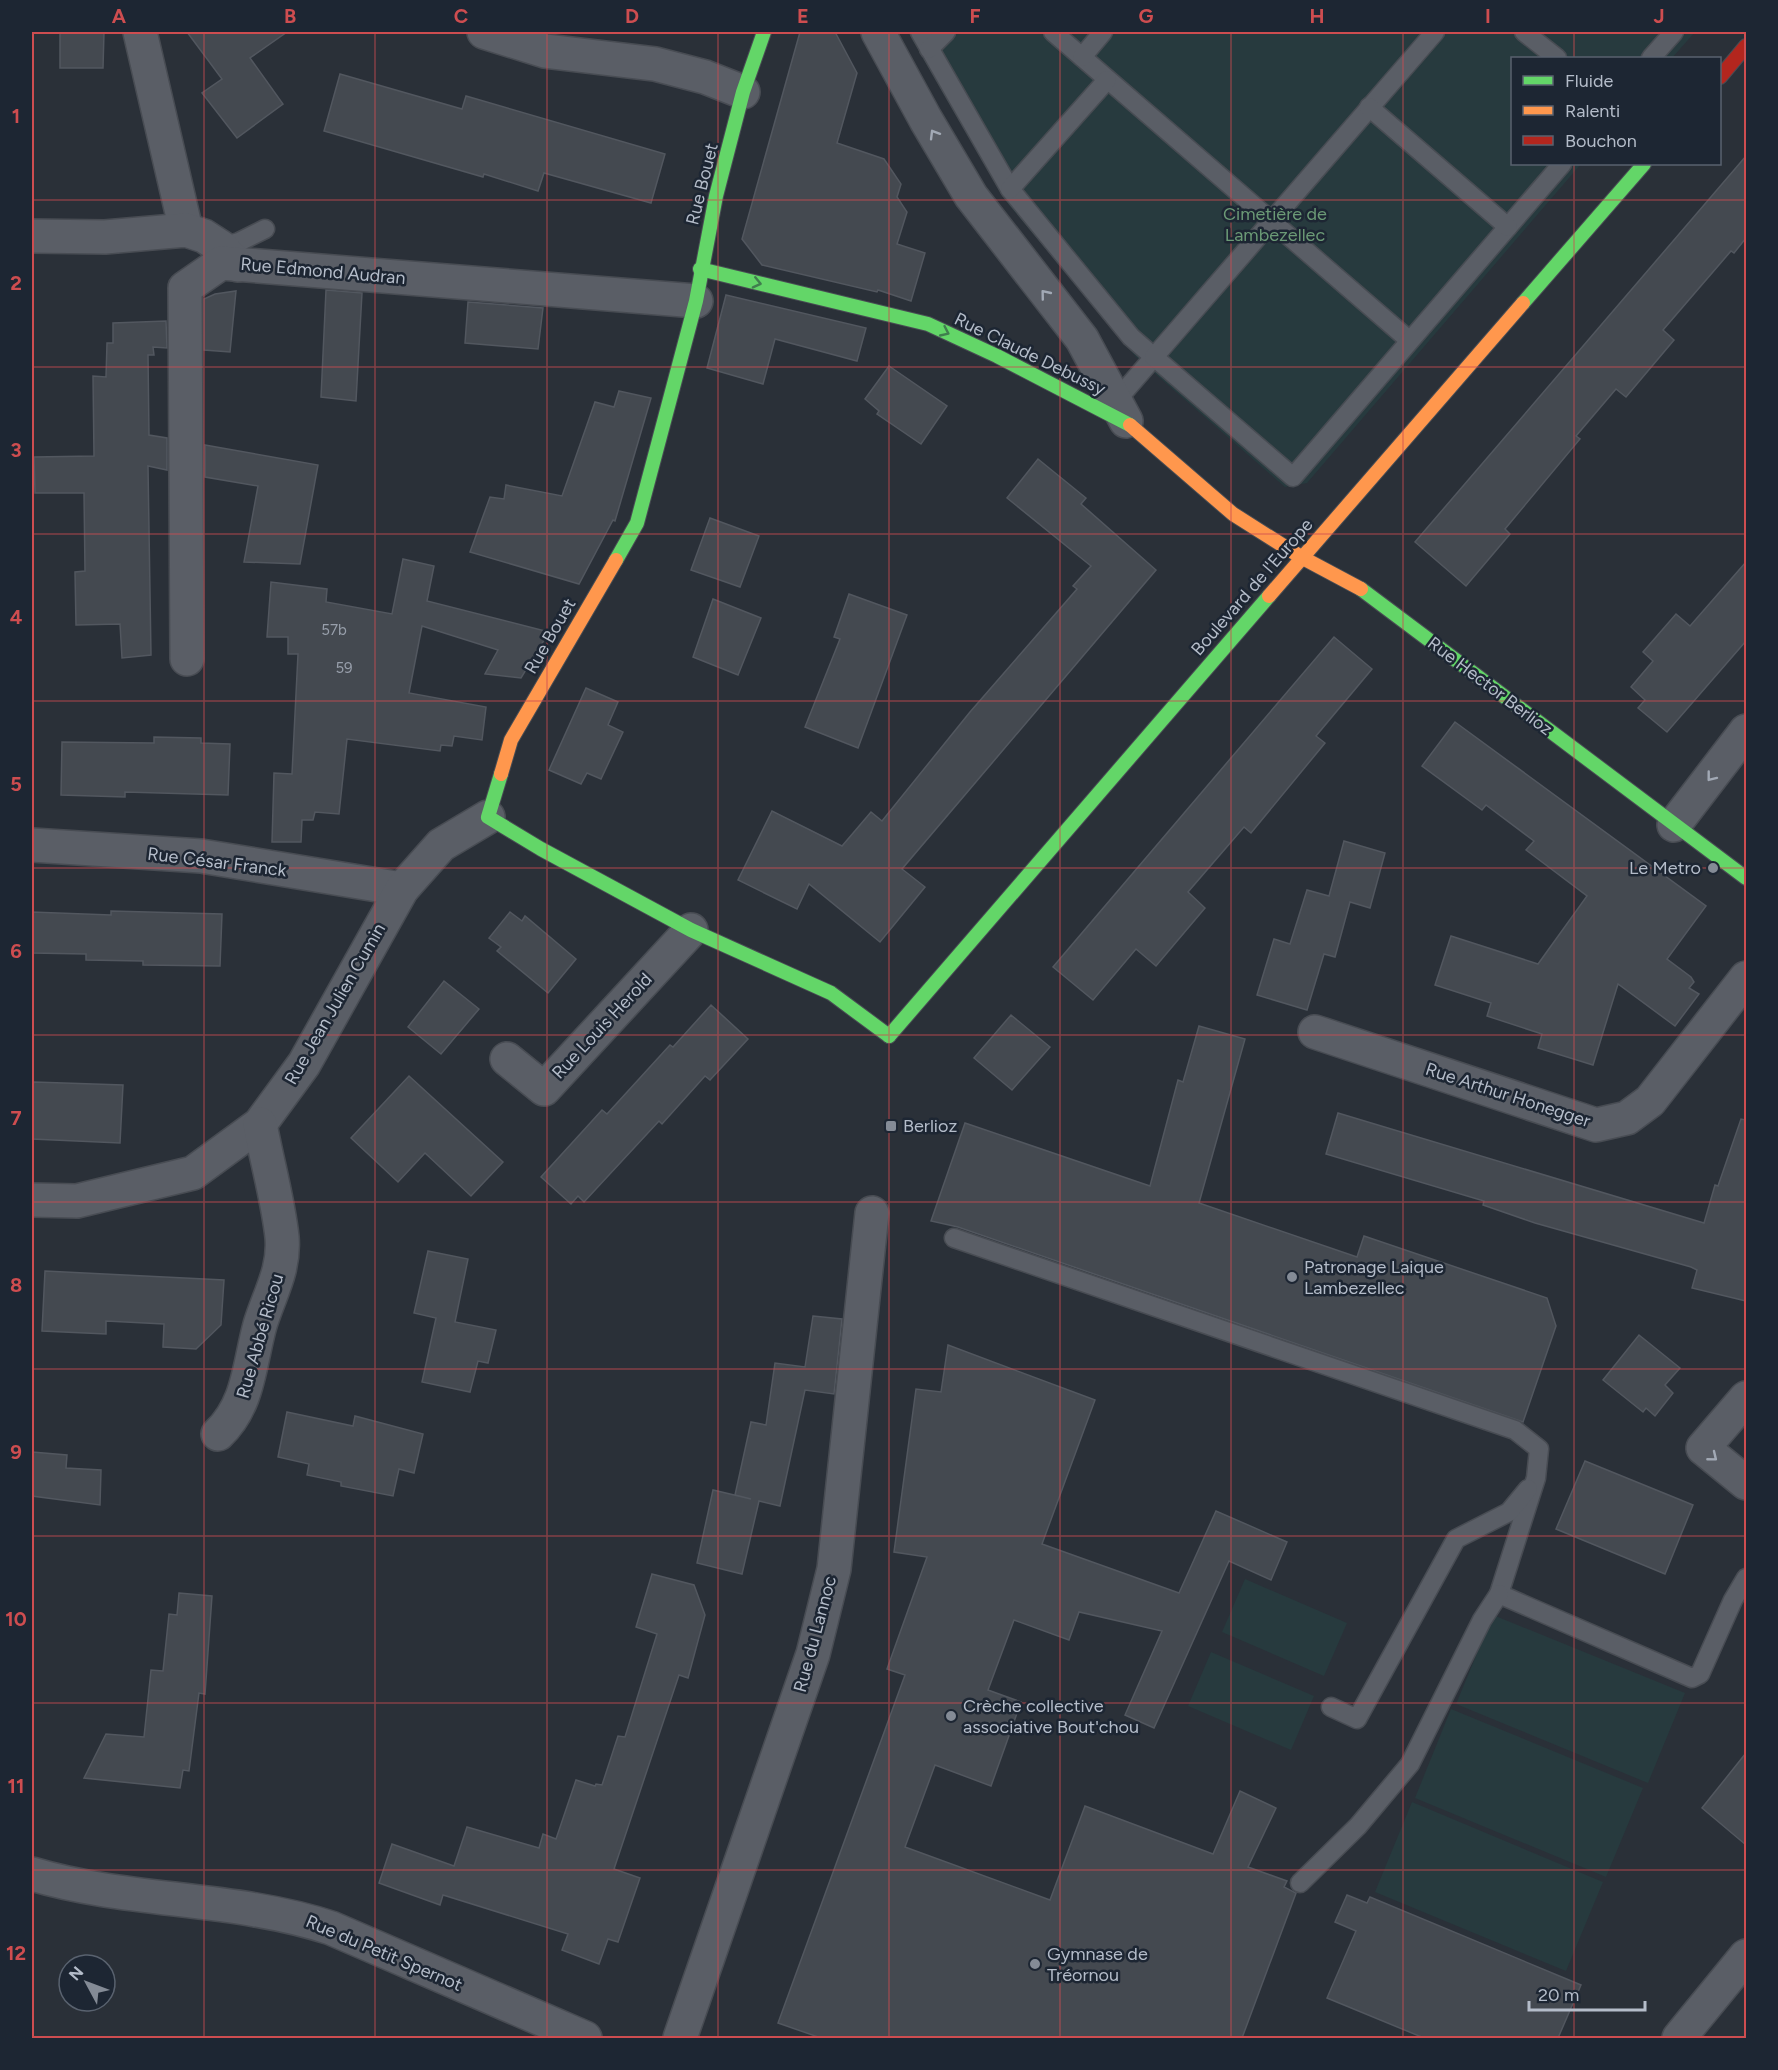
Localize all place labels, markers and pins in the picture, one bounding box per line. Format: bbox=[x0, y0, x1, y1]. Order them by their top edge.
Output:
place label: Le Metro bbox=[1629, 857, 1701, 879]
marker: Le Metro bbox=[1706, 861, 1720, 875]
place label: Berlioz bbox=[903, 1115, 957, 1137]
marker: Berlioz bbox=[884, 1119, 898, 1133]
place label: Patronage Laique Lambezellec bbox=[1304, 1256, 1444, 1299]
marker: Patronage Laique Lambezellec bbox=[1285, 1270, 1299, 1284]
place label: Crèche collective associative Bout'chou bbox=[963, 1695, 1139, 1738]
marker: Crèche collective associative Bout'chou bbox=[944, 1709, 958, 1723]
place label: Gymnase de Tréornou bbox=[1047, 1943, 1148, 1986]
marker: Gymnase de Tréornou bbox=[1028, 1957, 1042, 1971]

